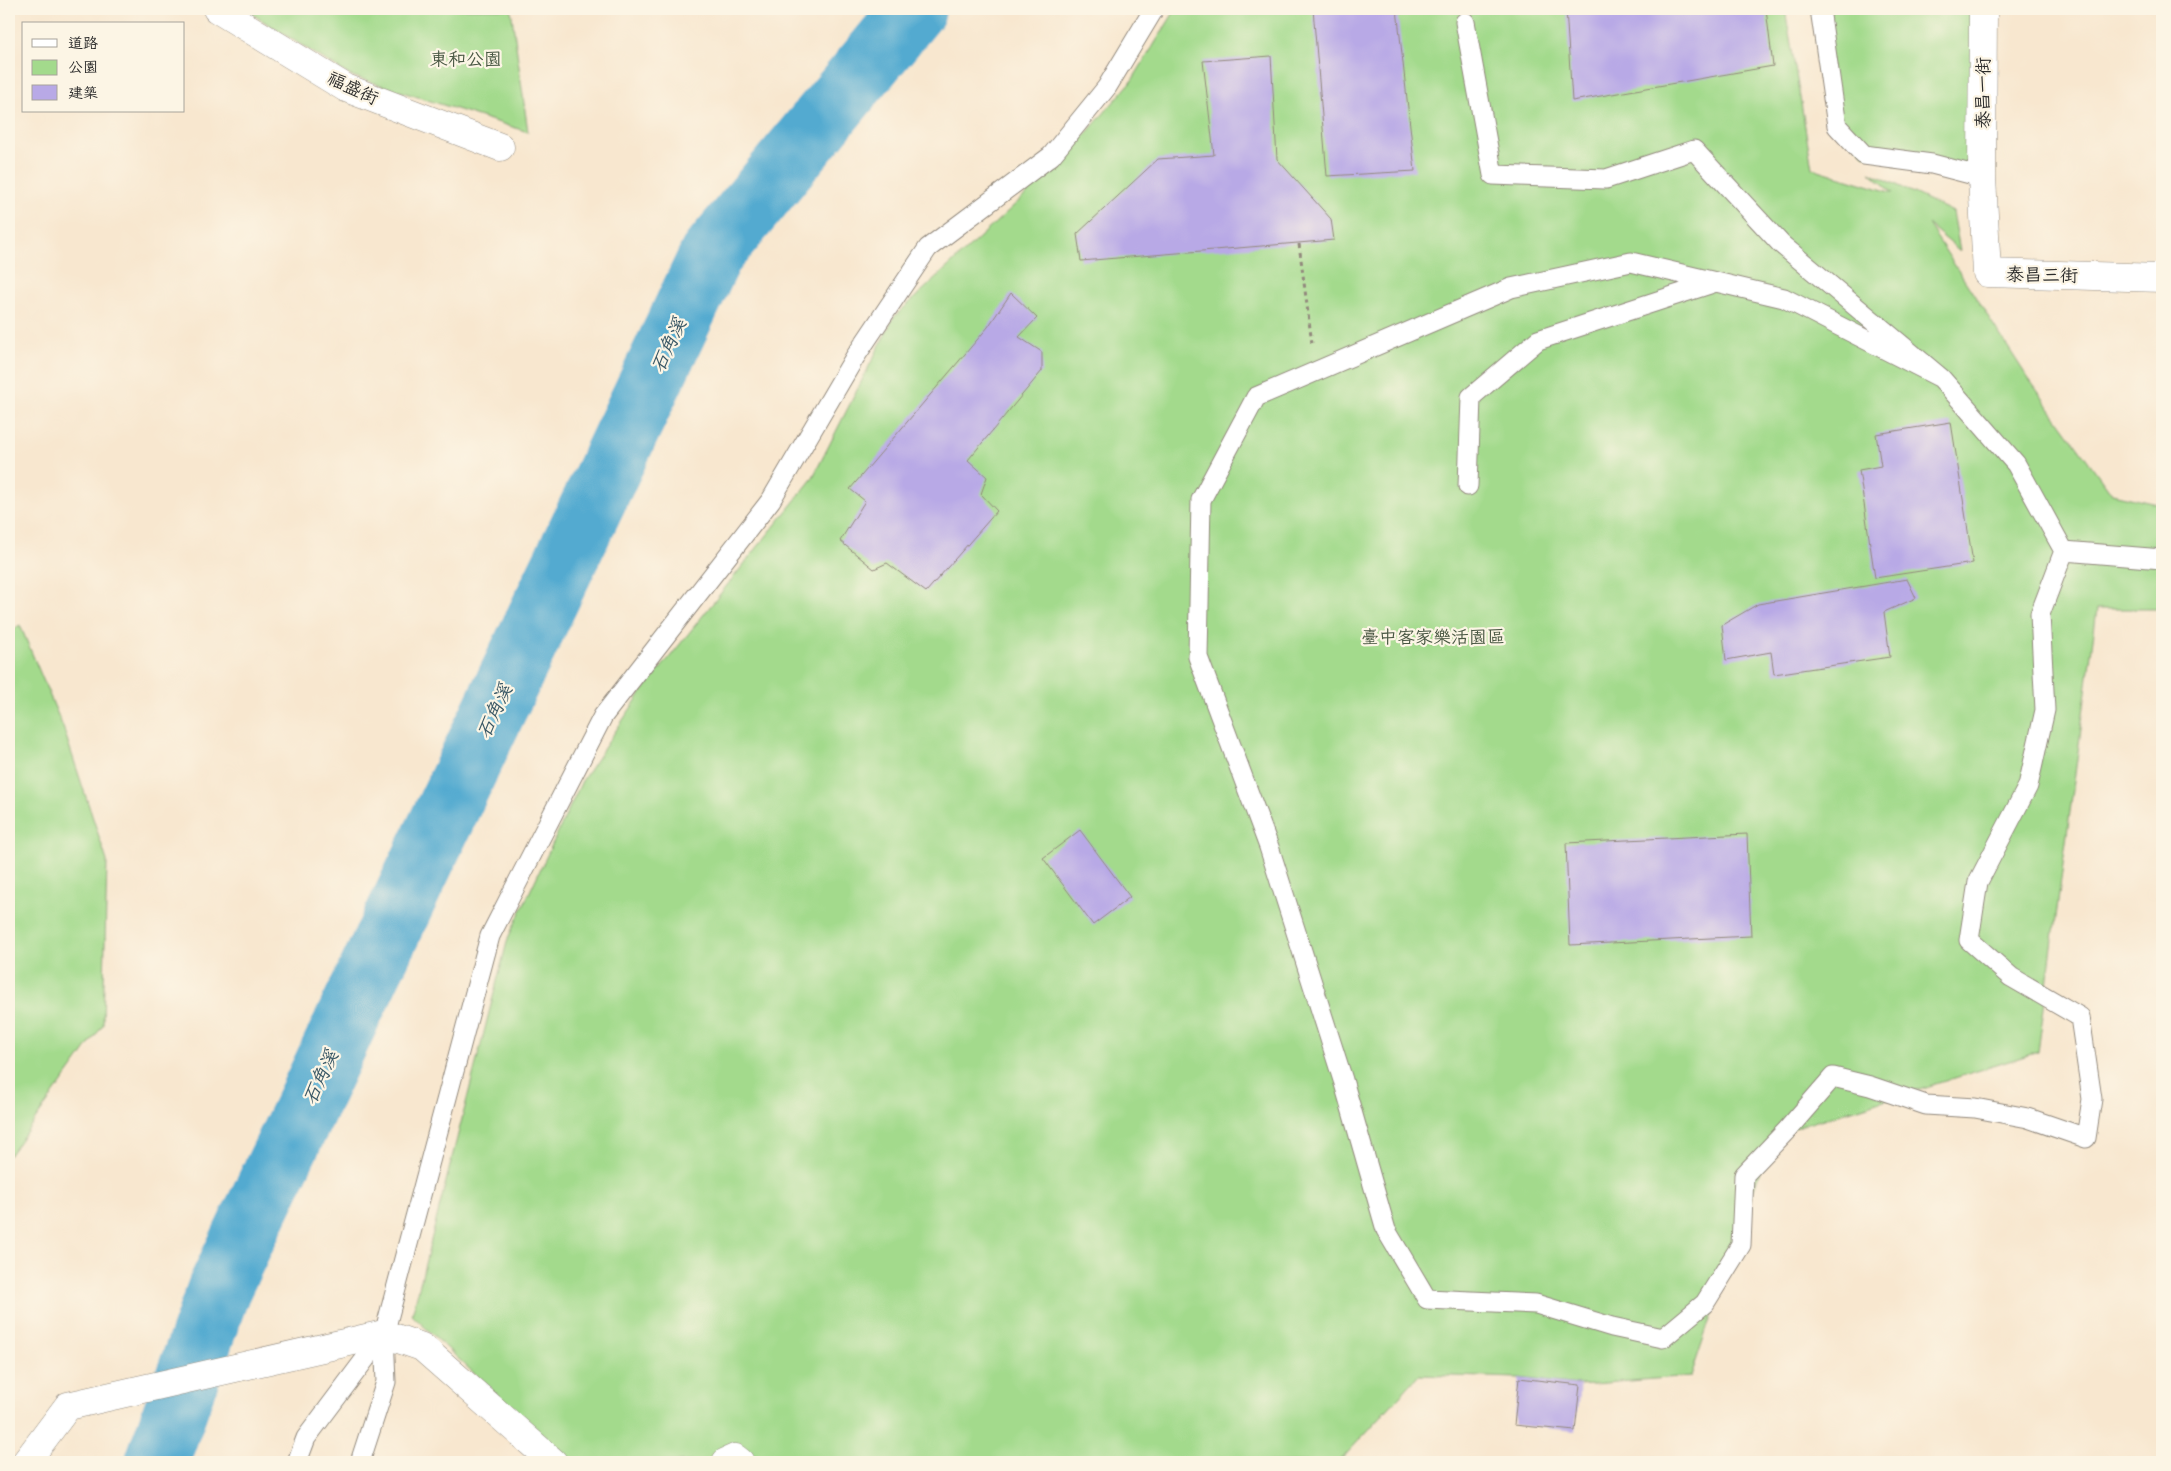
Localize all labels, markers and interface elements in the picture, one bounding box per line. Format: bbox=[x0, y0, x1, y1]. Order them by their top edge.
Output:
legend bbox=[22, 22, 185, 112]
text: 道路 bbox=[68, 34, 98, 56]
park label: 東和公園 bbox=[430, 49, 502, 74]
street label: 泰昌一街 bbox=[1973, 57, 1998, 129]
text: 公園 bbox=[68, 58, 98, 80]
street label: 福盛街 bbox=[322, 68, 382, 113]
text: 建築 bbox=[68, 84, 98, 106]
street label: 泰昌三街 bbox=[2006, 264, 2078, 291]
water label: 石角溪 bbox=[647, 314, 696, 378]
park label: 臺中客家樂活園區 bbox=[1361, 627, 1505, 652]
water label: 石角溪 bbox=[473, 680, 522, 744]
water label: 石角溪 bbox=[299, 1046, 348, 1110]

